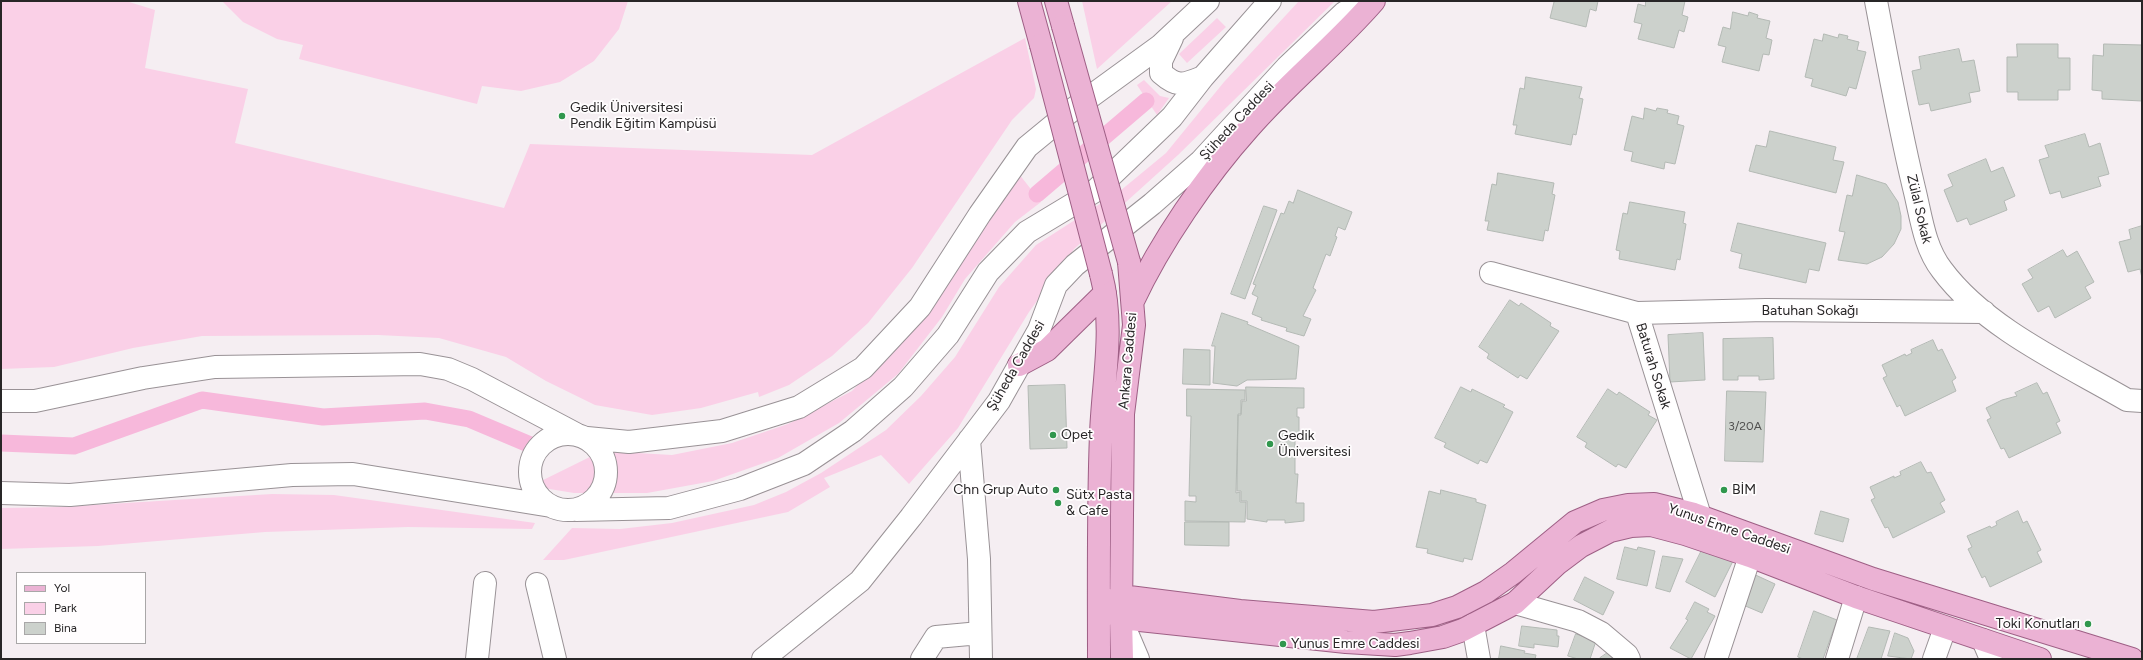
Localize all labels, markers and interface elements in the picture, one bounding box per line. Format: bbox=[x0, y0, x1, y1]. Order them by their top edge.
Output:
street label: Şüheda Caddesi bbox=[1196, 78, 1278, 164]
place label: Gedik Üniversitesi Pendik Eğitim Kampüsü bbox=[570, 100, 717, 132]
marker: Gedik Üniversitesi Pendik Eğitim Kampüsü bbox=[557, 111, 567, 121]
street label: Zülal Sokak bbox=[1903, 173, 1935, 245]
street label: Batuhan Sokağı bbox=[1762, 303, 1858, 319]
street label: Ankara Caddesi bbox=[1115, 312, 1141, 410]
street label: Şüheda Caddesi bbox=[983, 318, 1049, 414]
street label: Baturah Sokak bbox=[1632, 321, 1674, 411]
house number: 3/20A bbox=[1728, 419, 1762, 433]
place label: Opet bbox=[1061, 427, 1093, 443]
place label: Gedik Üniversitesi bbox=[1278, 428, 1351, 460]
marker: Opet bbox=[1048, 430, 1058, 440]
marker: Gedik Üniversitesi bbox=[1265, 439, 1275, 449]
place label: Chn Grup Auto bbox=[953, 482, 1048, 498]
place label: BİM bbox=[1732, 482, 1756, 498]
marker: Chn Grup Auto bbox=[1051, 485, 1061, 495]
marker: BİM bbox=[1719, 485, 1729, 495]
place label: Sütx Pasta & Cafe bbox=[1066, 487, 1132, 520]
marker: Sütx Pasta & Cafe bbox=[1053, 498, 1063, 508]
street label: Yunus Emre Caddesi bbox=[1665, 500, 1793, 558]
legend bbox=[16, 572, 146, 644]
text: Yol bbox=[54, 581, 70, 595]
text: Park bbox=[54, 601, 77, 615]
place label: Toki Konutları bbox=[1996, 616, 2080, 632]
marker: Toki Konutları bbox=[2083, 619, 2093, 629]
text: Bina bbox=[54, 621, 77, 635]
place label: Yunus Emre Caddesi bbox=[1291, 636, 1420, 652]
marker: Yunus Emre Caddesi bbox=[1278, 639, 1288, 649]

